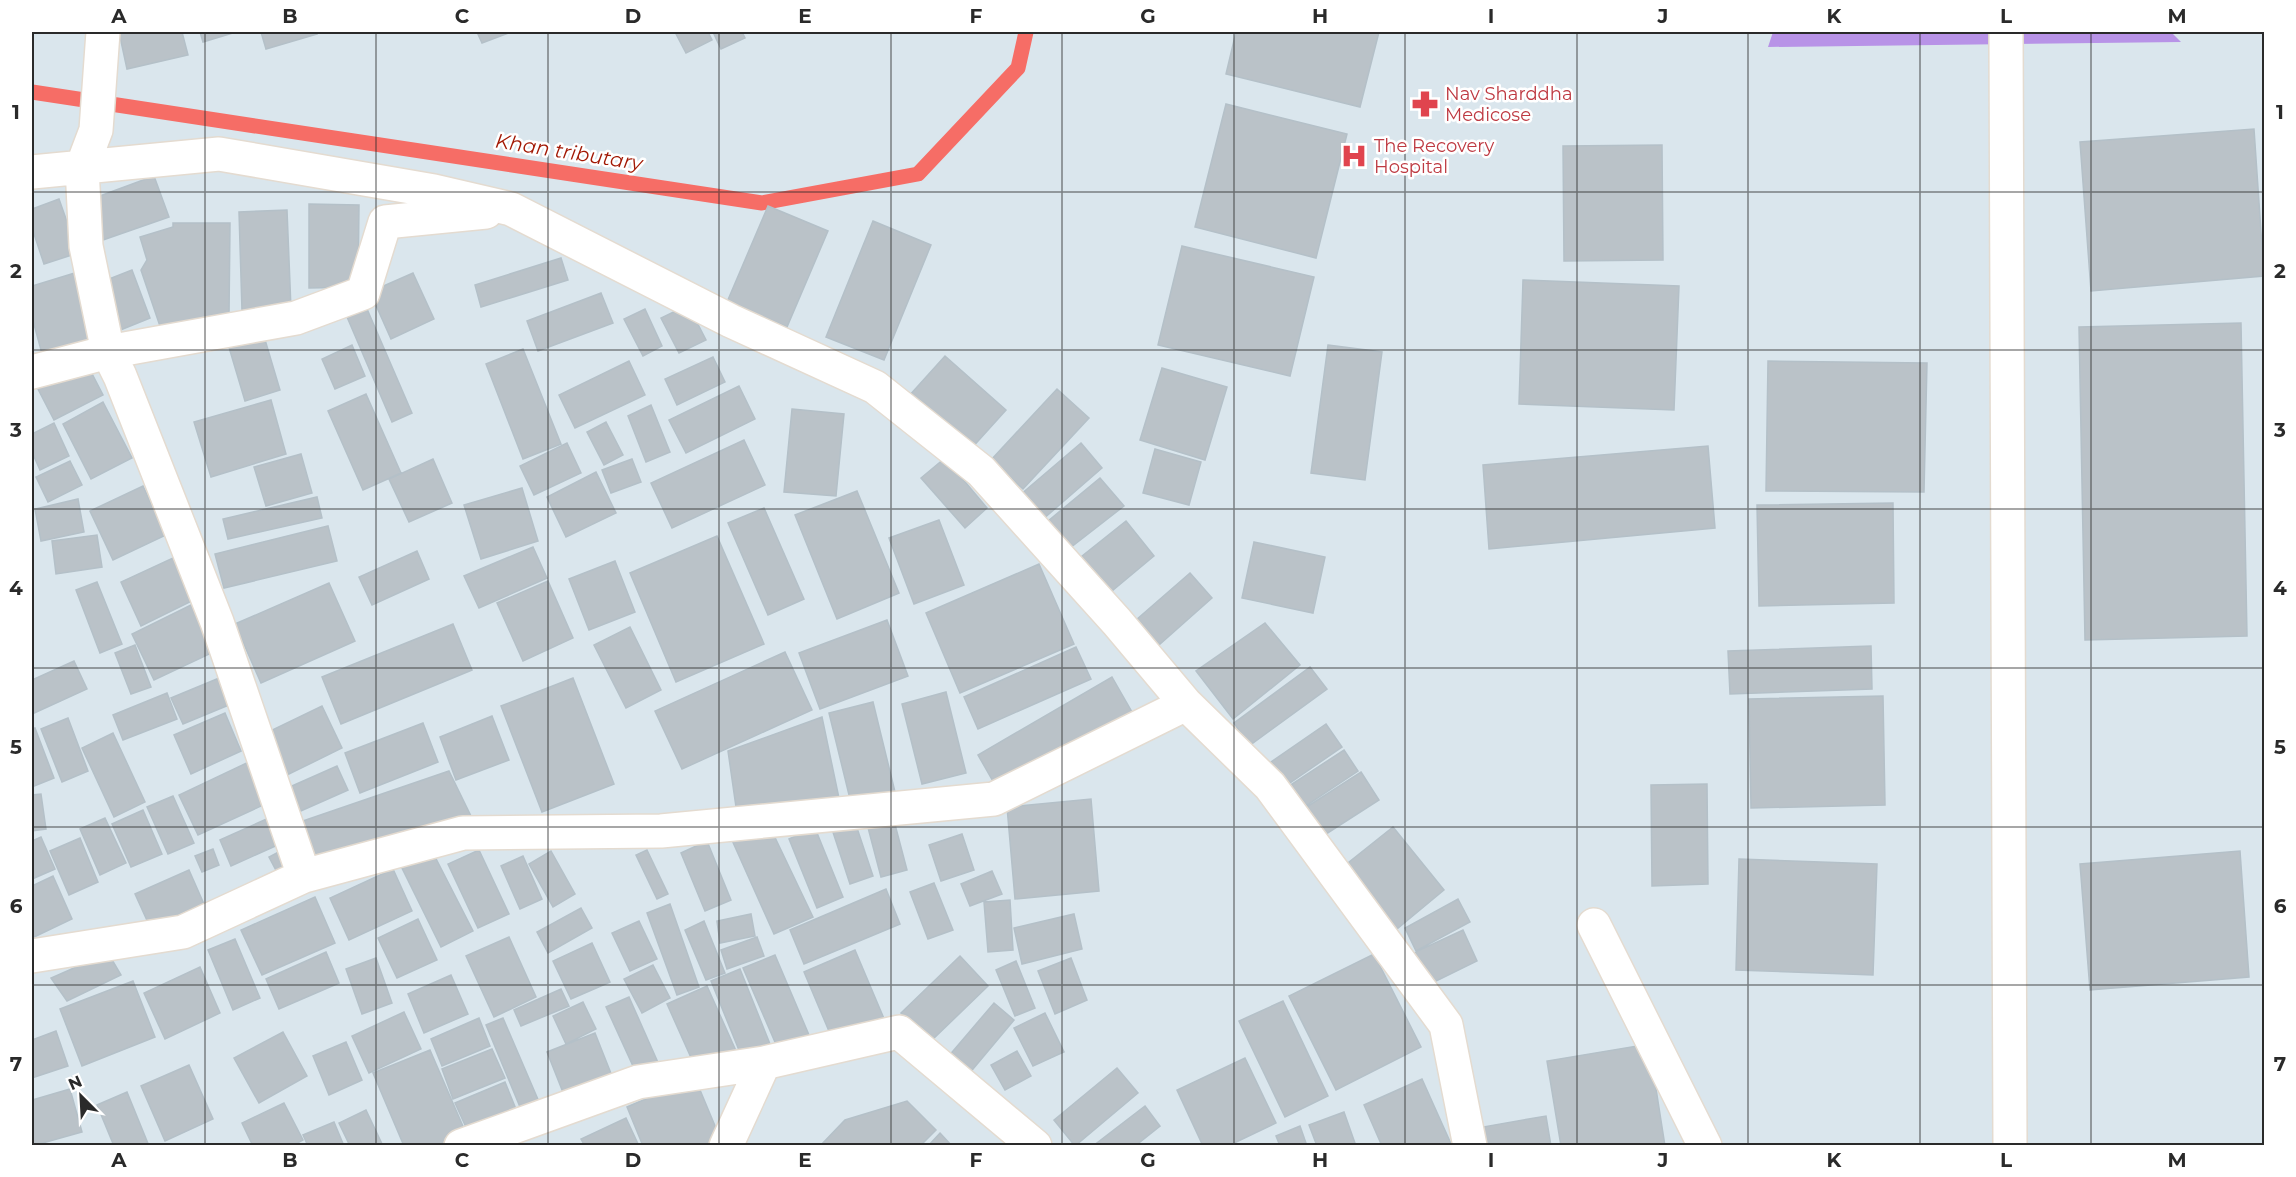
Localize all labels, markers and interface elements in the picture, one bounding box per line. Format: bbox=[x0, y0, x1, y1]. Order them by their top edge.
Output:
text: A bbox=[110, 4, 127, 28]
text: B bbox=[282, 4, 298, 28]
text: C bbox=[455, 4, 470, 28]
text: D bbox=[625, 4, 641, 28]
text: E bbox=[798, 4, 812, 28]
text: F bbox=[970, 4, 983, 28]
text: G bbox=[1140, 4, 1156, 28]
text: H bbox=[1312, 4, 1328, 28]
text: I bbox=[1488, 4, 1494, 28]
text: J bbox=[1657, 4, 1668, 28]
text: K bbox=[1827, 4, 1843, 28]
text: L bbox=[2000, 4, 2012, 28]
text: M bbox=[2167, 4, 2187, 28]
place label: Nav Sharddha Medicose bbox=[1445, 83, 1573, 126]
pharmacy icon: Nav Sharddha Medicose bbox=[1410, 89, 1440, 119]
text: 1 bbox=[12, 100, 20, 124]
text: 1 bbox=[2276, 100, 2284, 124]
water label: Khan tributary bbox=[494, 129, 645, 176]
place label: The Recovery Hospital bbox=[1374, 135, 1494, 178]
hospital icon: The Recovery Hospital bbox=[1339, 141, 1369, 171]
text: 2 bbox=[10, 259, 22, 283]
text: 2 bbox=[2274, 259, 2286, 283]
text: 3 bbox=[9, 418, 22, 442]
text: 3 bbox=[2273, 418, 2286, 442]
text: 4 bbox=[9, 576, 23, 600]
text: 4 bbox=[2273, 576, 2287, 600]
text: 5 bbox=[10, 735, 22, 759]
text: 5 bbox=[2274, 735, 2286, 759]
text: 6 bbox=[10, 894, 23, 918]
text: 6 bbox=[2274, 894, 2287, 918]
text: 7 bbox=[10, 1052, 22, 1076]
text: 7 bbox=[2274, 1052, 2286, 1076]
north arrow bbox=[51, 1066, 111, 1126]
text: N bbox=[65, 1071, 85, 1094]
text: A bbox=[110, 1148, 127, 1172]
text: B bbox=[282, 1148, 298, 1172]
text: C bbox=[455, 1148, 470, 1172]
text: D bbox=[625, 1148, 641, 1172]
text: E bbox=[798, 1148, 812, 1172]
text: F bbox=[970, 1148, 983, 1172]
text: G bbox=[1140, 1148, 1156, 1172]
text: H bbox=[1312, 1148, 1328, 1172]
text: I bbox=[1488, 1148, 1494, 1172]
text: J bbox=[1657, 1148, 1668, 1172]
text: K bbox=[1827, 1148, 1843, 1172]
text: L bbox=[2000, 1148, 2012, 1172]
text: M bbox=[2167, 1148, 2187, 1172]

